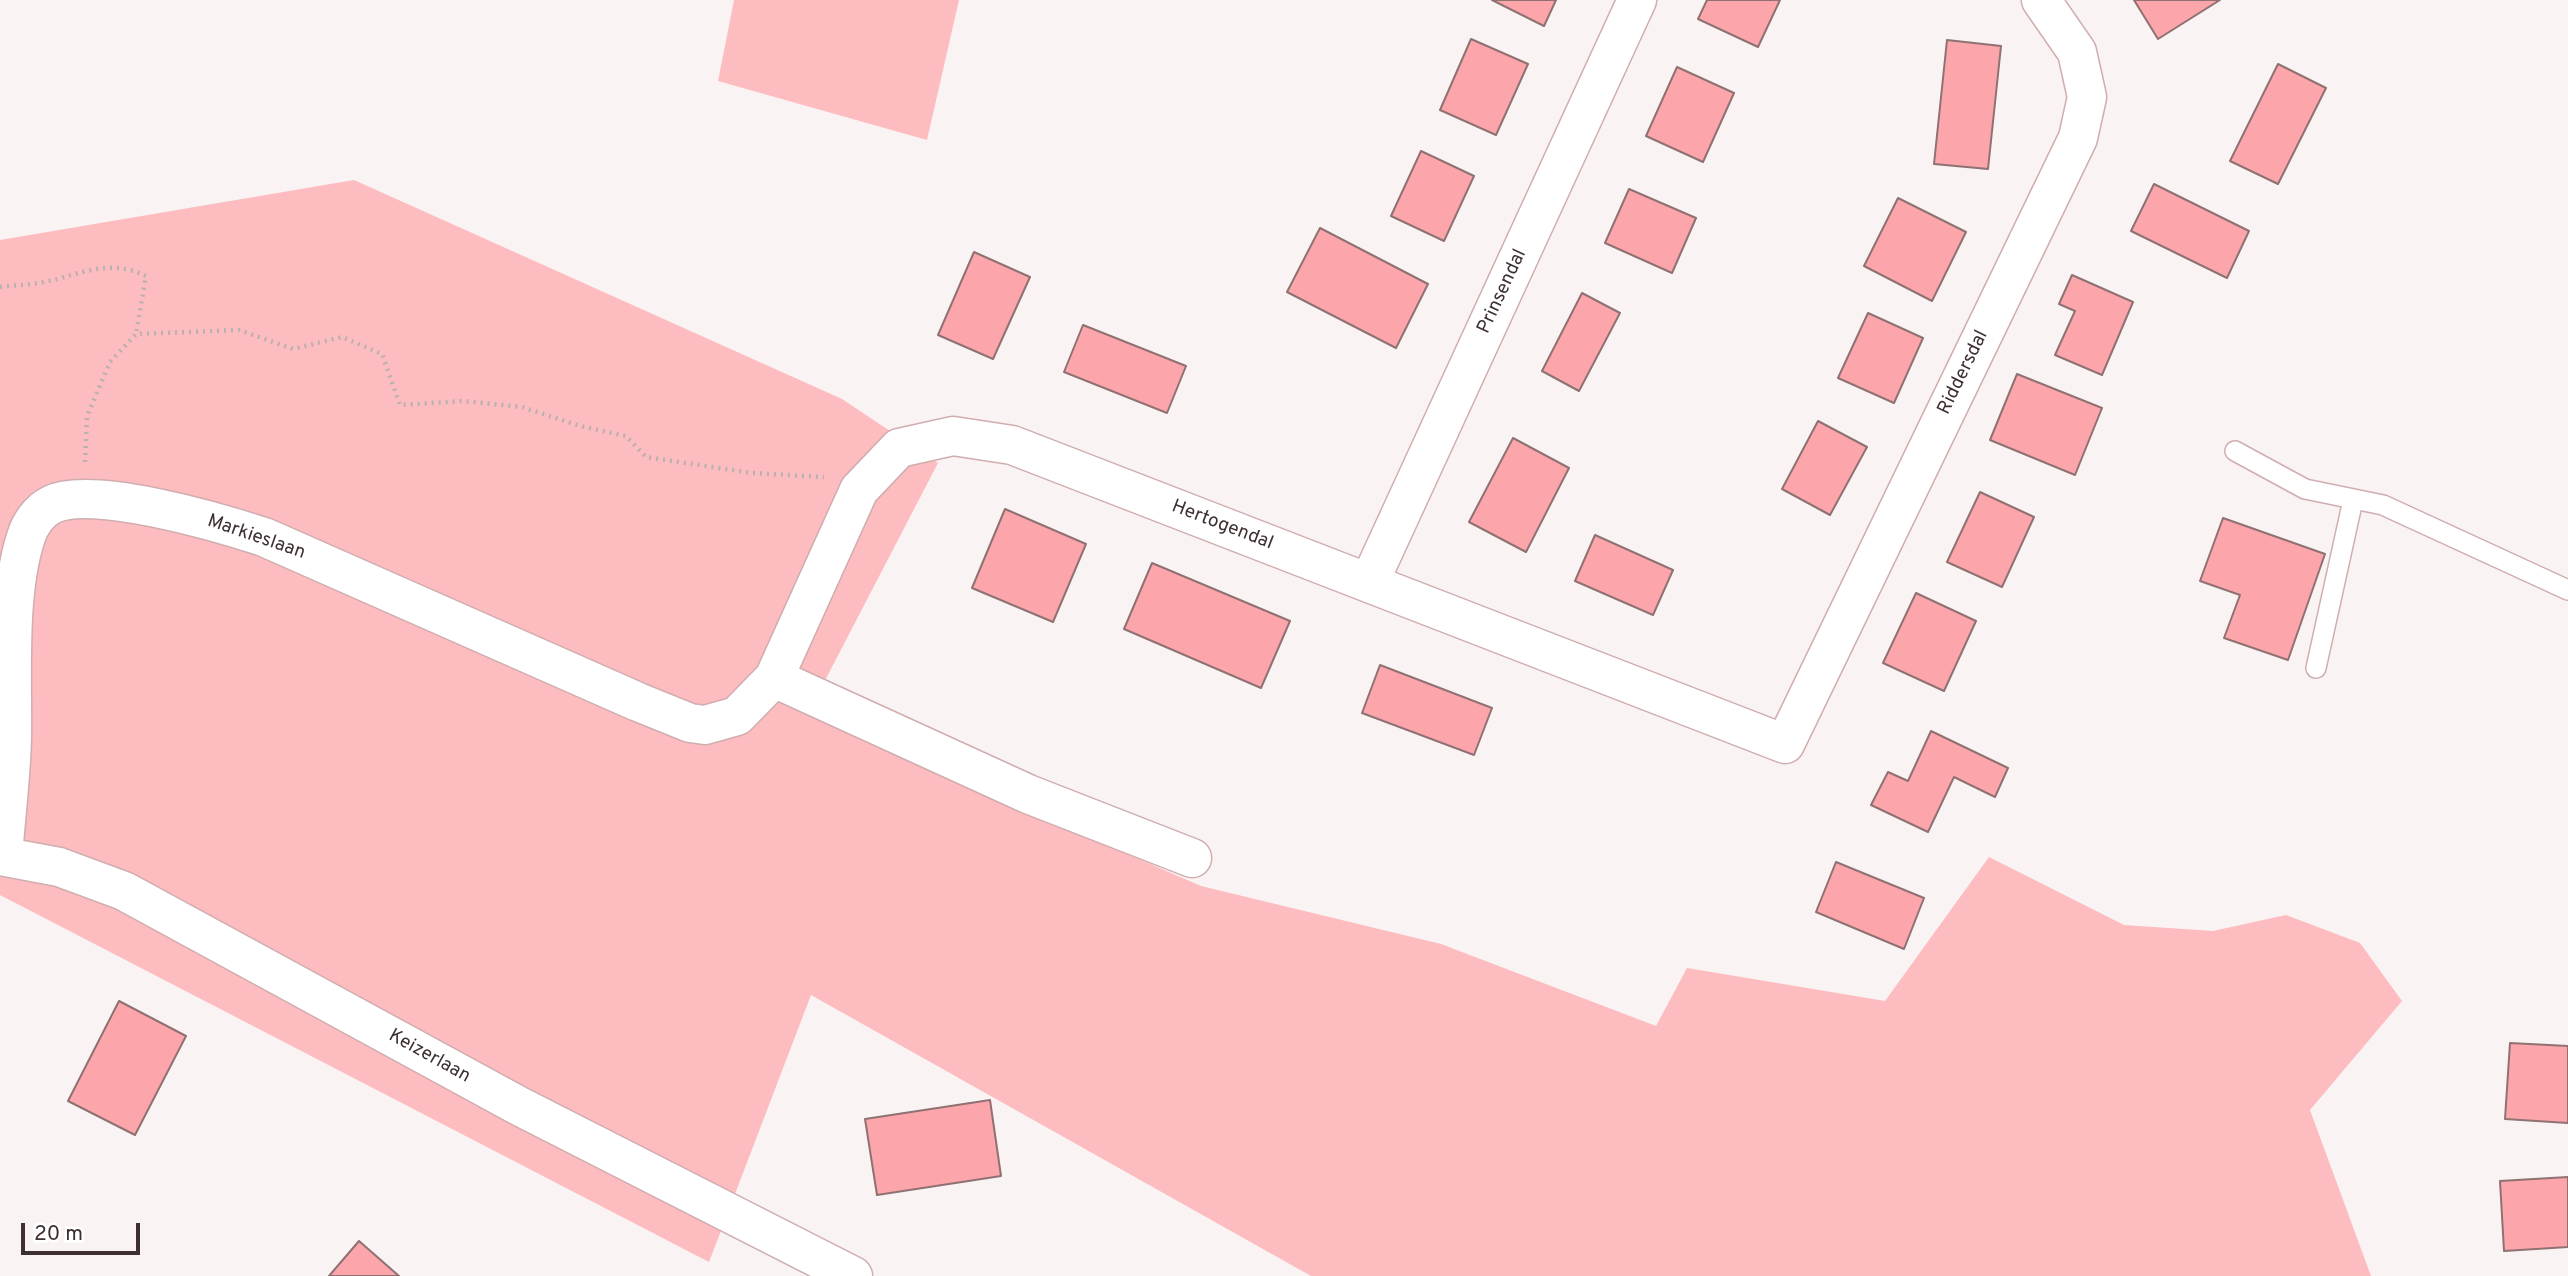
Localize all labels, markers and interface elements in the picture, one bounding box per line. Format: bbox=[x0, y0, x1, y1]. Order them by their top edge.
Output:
street label: Prinsendal bbox=[1474, 246, 1532, 338]
street label: Riddersdal bbox=[1934, 327, 1994, 419]
street label: Hertogendal bbox=[1168, 496, 1276, 556]
street label: Markieslaan bbox=[204, 511, 308, 565]
street label: Keizerlaan bbox=[384, 1025, 474, 1089]
scale bar bbox=[24, 1210, 144, 1254]
text: 20 m bbox=[34, 1221, 83, 1248]

